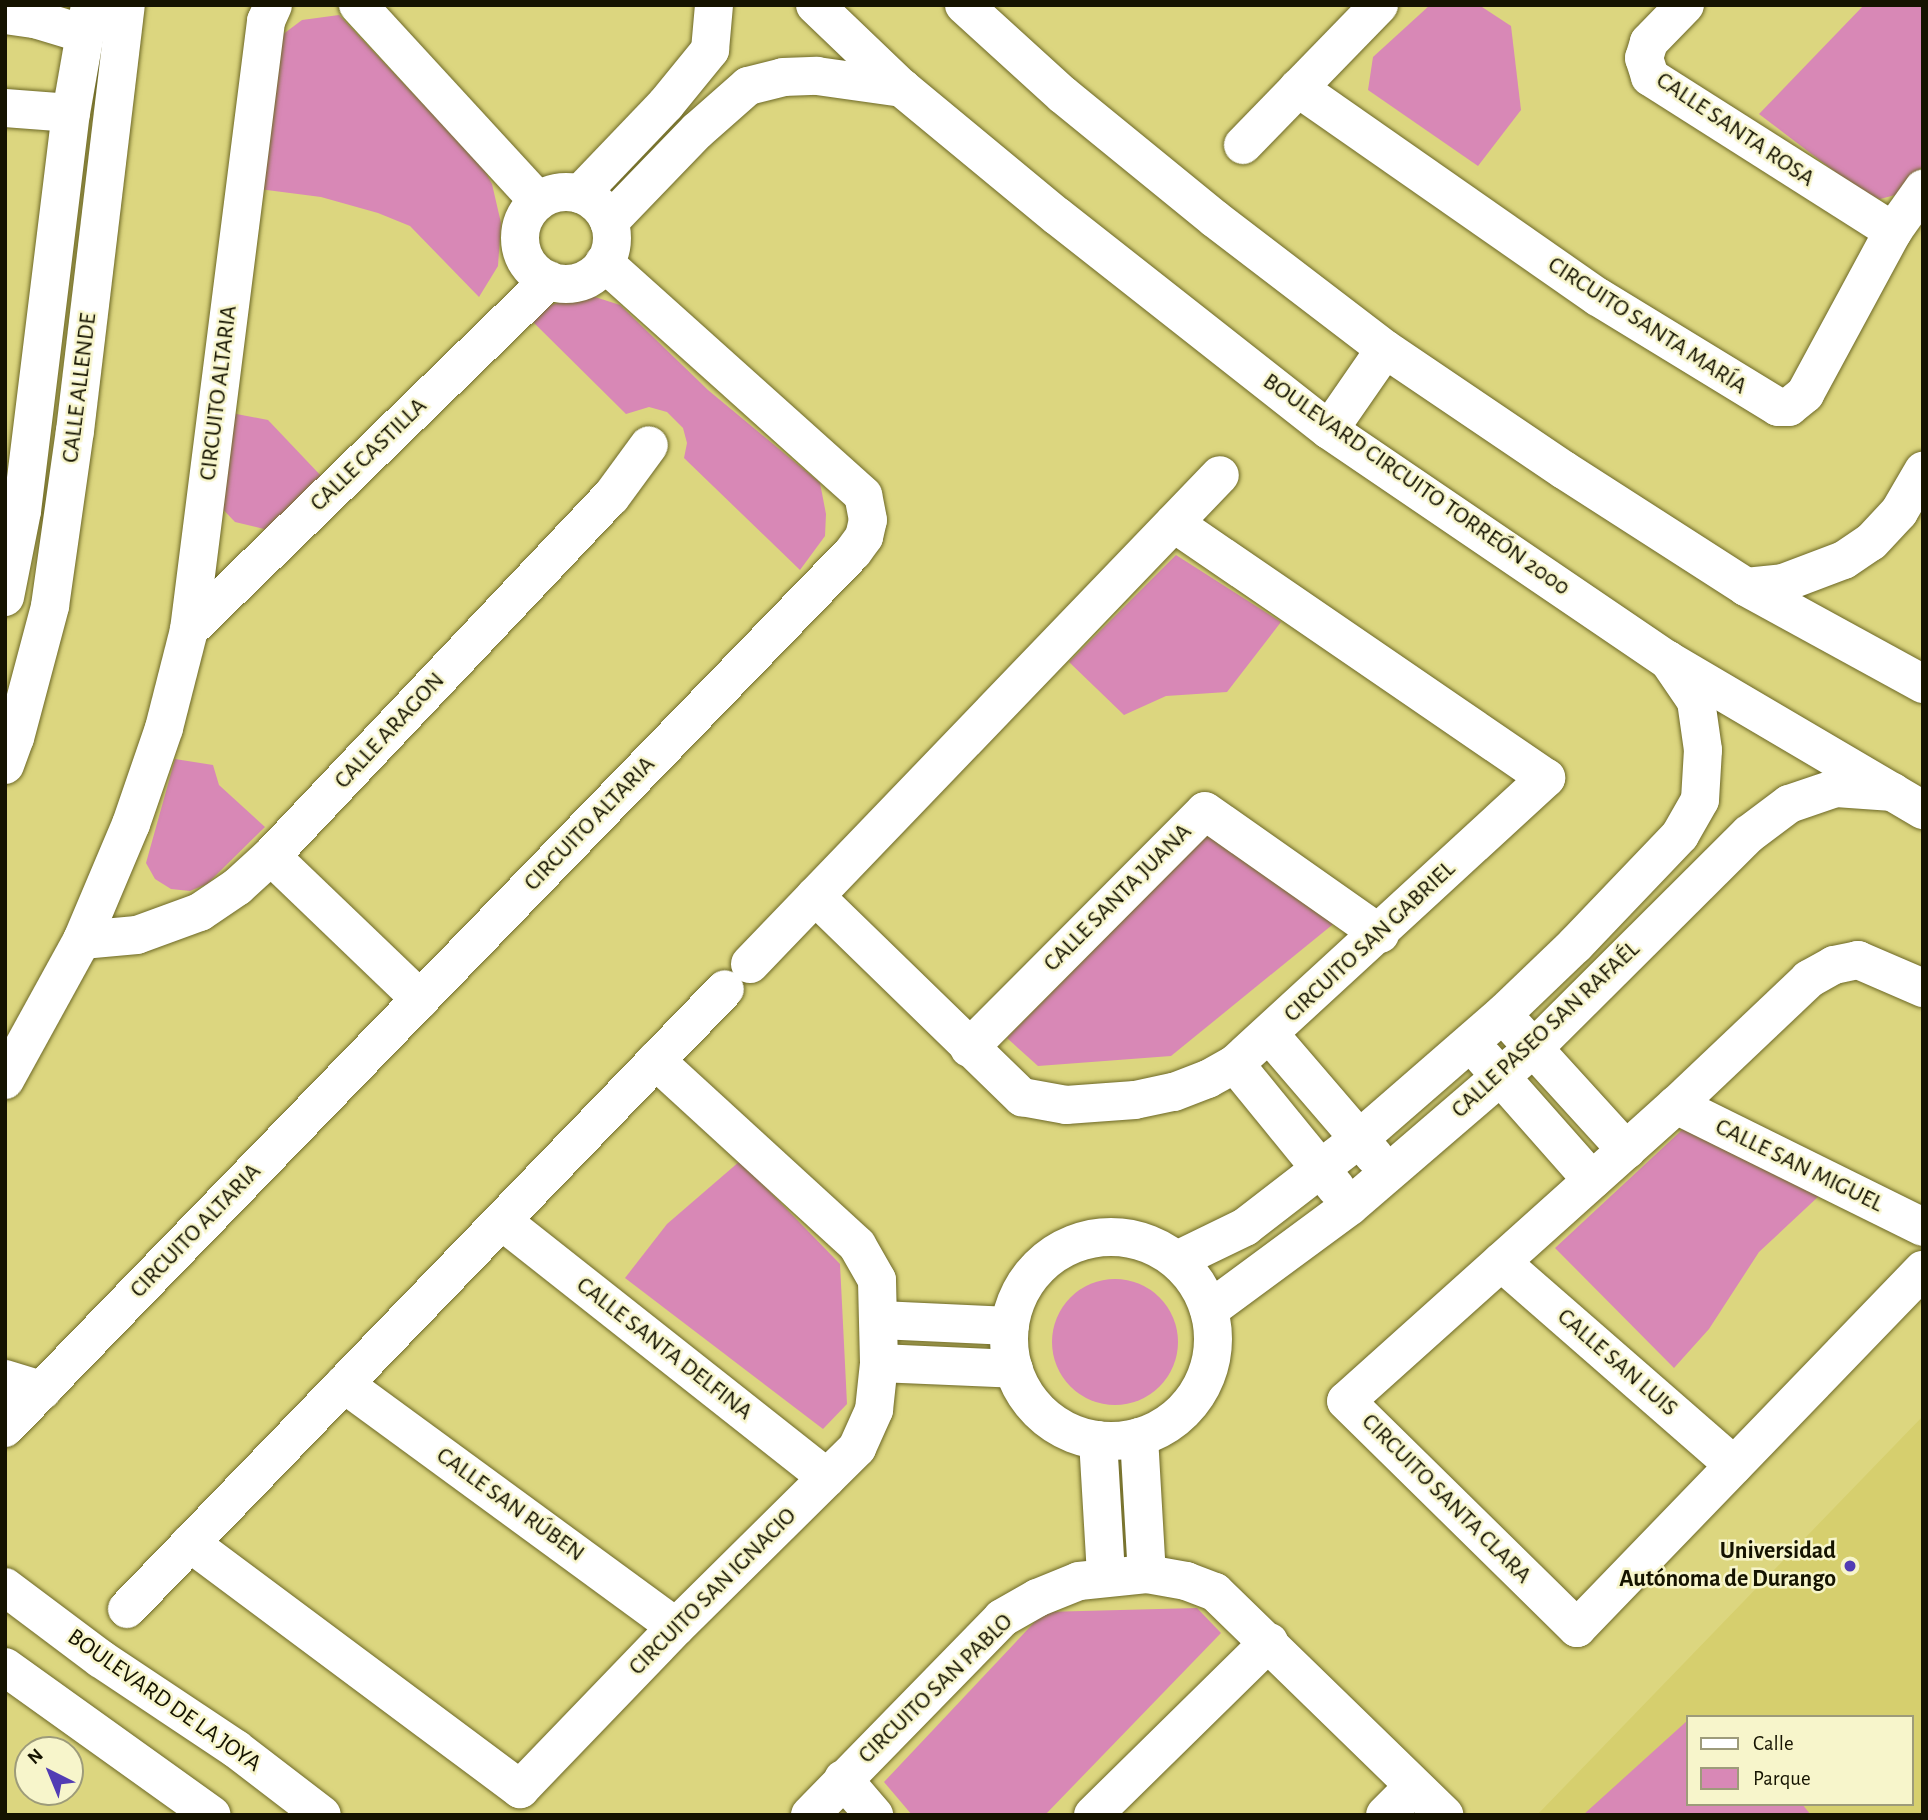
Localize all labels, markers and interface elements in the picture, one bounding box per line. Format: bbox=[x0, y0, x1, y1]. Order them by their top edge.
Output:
street label: CALLE SANTA ROSA bbox=[1650, 66, 1820, 194]
street label: CIRCUITO SANTA MARÍA bbox=[1542, 251, 1752, 401]
street label: CIRCUITO ALTARIA bbox=[194, 304, 244, 482]
street label: CALLE ALLENDE bbox=[57, 311, 103, 465]
street label: BOULEVARD CIRCUITO TORREÓN 2000 bbox=[1257, 368, 1575, 602]
street label: CALLE CASTILLA bbox=[305, 392, 433, 518]
street label: CALLE ARAGON bbox=[329, 667, 451, 795]
street label: CIRCUITO ALTARIA bbox=[518, 751, 662, 897]
street label: CALLE SANTA JUANA bbox=[1038, 818, 1198, 978]
street label: CIRCUITO SAN GABRIEL bbox=[1278, 855, 1462, 1029]
street label: CALLE PASEO SAN RAFAÉL bbox=[1446, 935, 1646, 1125]
street label: CALLE SAN MIGUEL bbox=[1710, 1113, 1888, 1219]
street label: CIRCUITO ALTARIA bbox=[124, 1158, 268, 1304]
street label: CALLE SANTA DELFINA bbox=[570, 1271, 758, 1427]
street label: CALLE SAN LUIS bbox=[1551, 1303, 1683, 1423]
street label: CIRCUITO SANTA CLARA bbox=[1355, 1408, 1537, 1590]
street label: CALLE SAN RÚBEN bbox=[430, 1442, 590, 1568]
street label: CIRCUITO SAN IGNACIO bbox=[623, 1502, 803, 1682]
place label: Universidad Autónoma de Durango bbox=[1619, 1538, 1836, 1594]
marker: Universidad Autónoma de Durango bbox=[1842, 1558, 1858, 1574]
street label: CIRCUITO SAN PABLO bbox=[853, 1608, 1019, 1770]
street label: BOULEVARD DE LA JOYA bbox=[62, 1623, 266, 1779]
legend bbox=[1686, 1715, 1914, 1806]
text: Calle bbox=[1753, 1733, 1794, 1754]
north arrow bbox=[14, 1736, 84, 1806]
text: N bbox=[24, 1745, 47, 1768]
text: Parque bbox=[1753, 1768, 1811, 1789]

